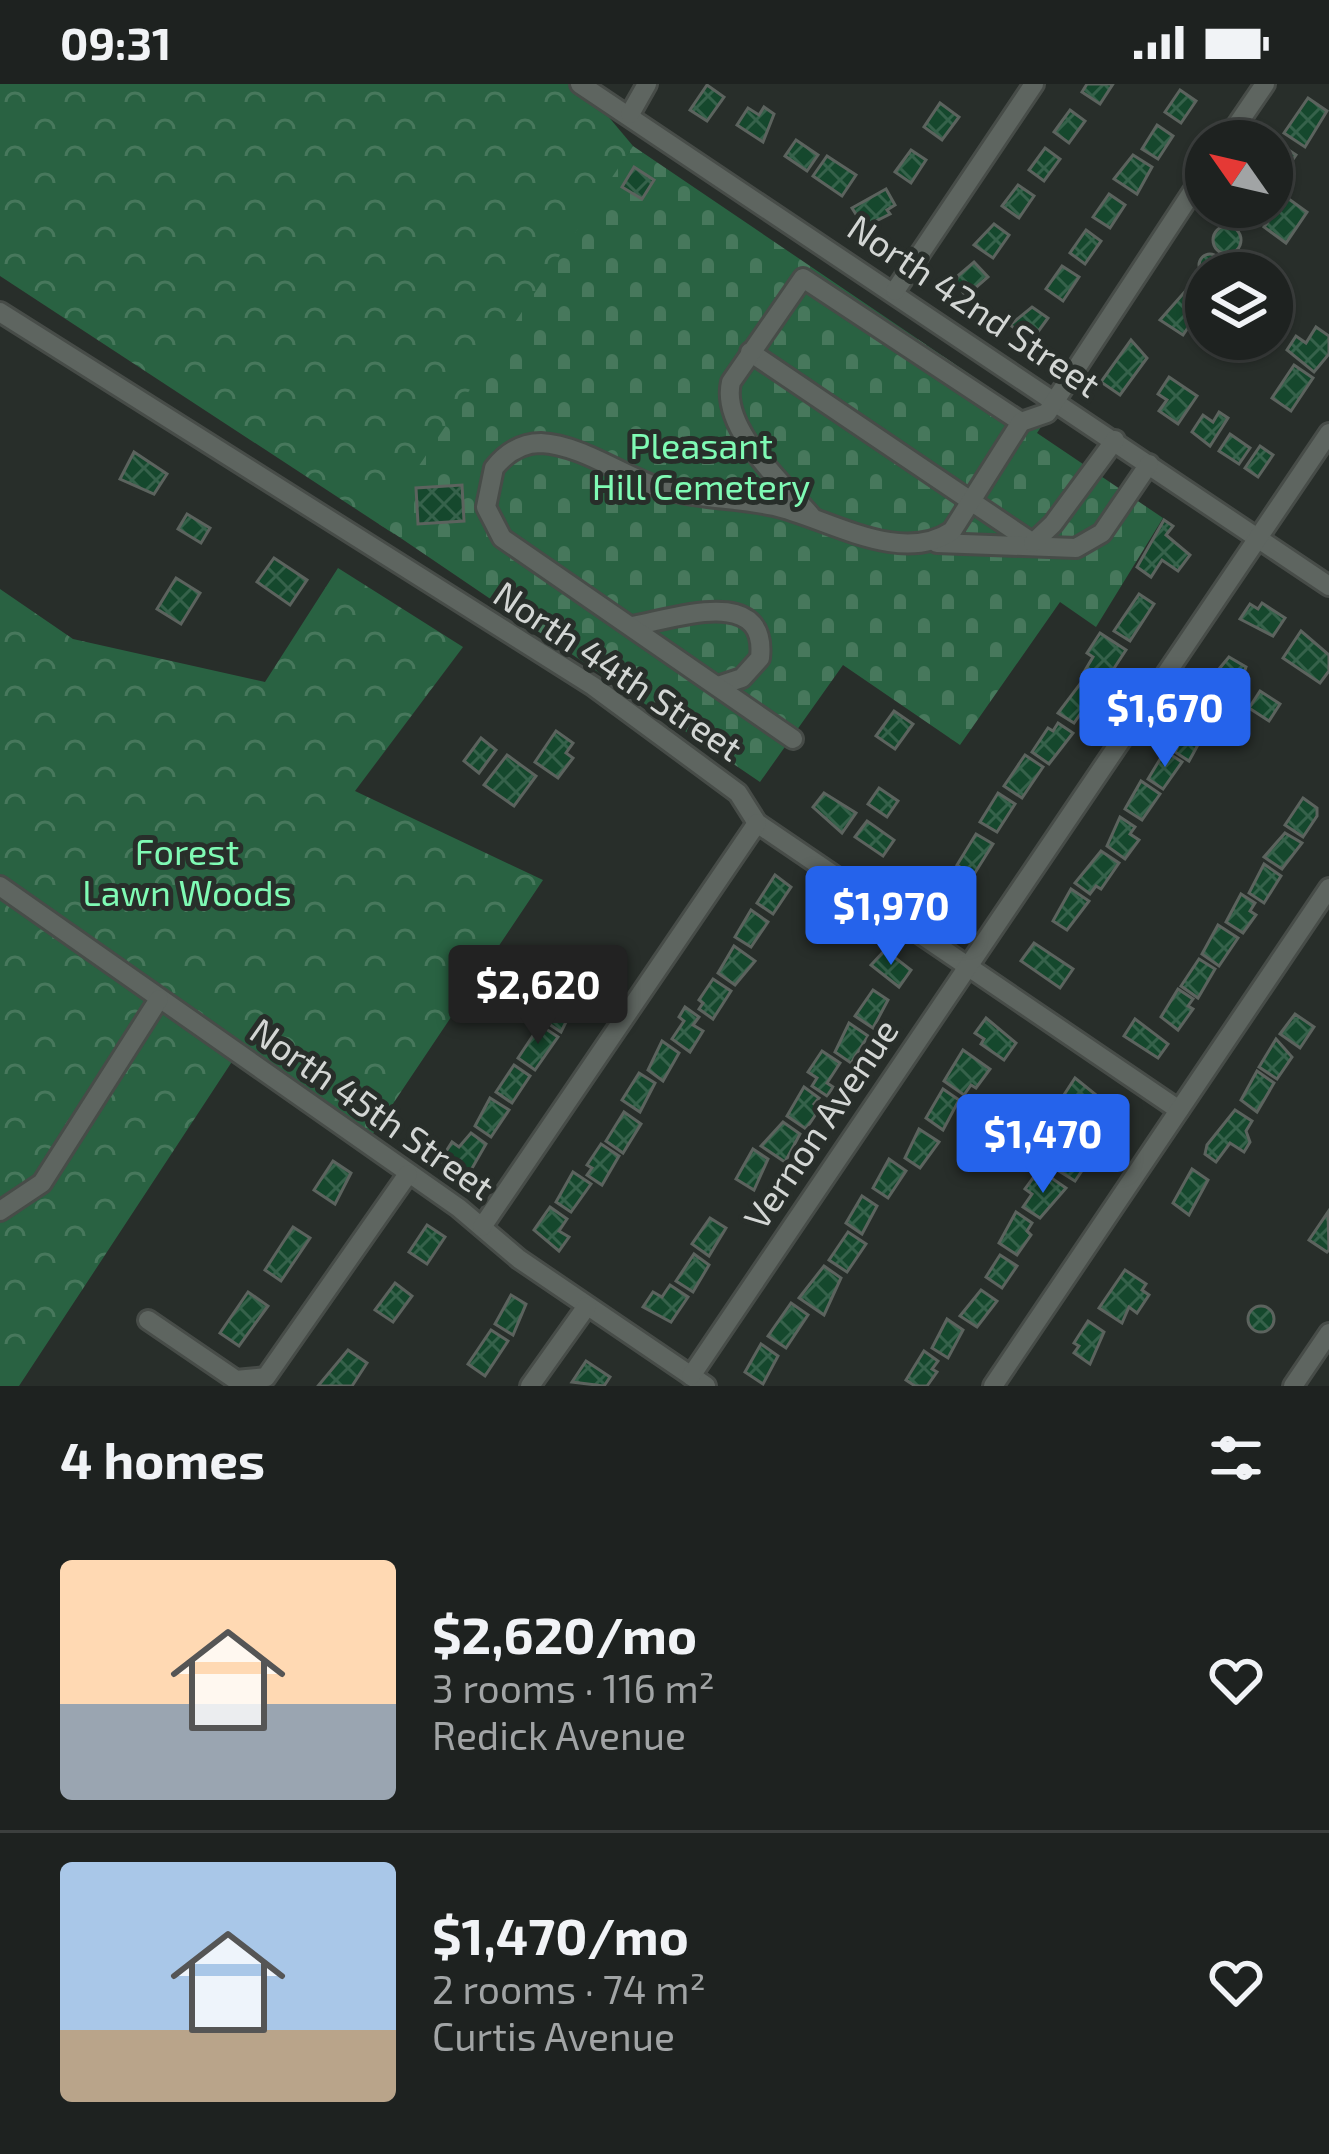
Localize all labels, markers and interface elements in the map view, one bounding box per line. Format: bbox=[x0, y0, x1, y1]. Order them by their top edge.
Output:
text: 09:31 bbox=[60, 15, 171, 69]
north arrow bbox=[1185, 120, 1293, 228]
map controls bbox=[1185, 120, 1293, 360]
street label: North 42nd Street bbox=[841, 204, 1109, 405]
button: layers bbox=[1185, 252, 1293, 360]
park label: Pleasant Hill Cemetery bbox=[592, 423, 810, 507]
street label: North 44th Street bbox=[487, 571, 751, 769]
pin: $1,670 bbox=[1067, 668, 1263, 770]
text: $1,670 bbox=[1106, 683, 1224, 730]
park label: Forest Lawn Woods bbox=[82, 829, 292, 913]
pin: $1,970 bbox=[793, 866, 989, 968]
text: $1,970 bbox=[832, 881, 950, 928]
pin: $2,620 bbox=[440, 945, 636, 1047]
text: $2,620 bbox=[476, 960, 601, 1007]
street label: North 45th Street bbox=[243, 1008, 503, 1208]
street label: Vernon Avenue bbox=[734, 1010, 906, 1236]
pin: $1,470 bbox=[945, 1094, 1141, 1196]
text: $1,470 bbox=[984, 1109, 1102, 1156]
icon: filters bbox=[1203, 1425, 1269, 1491]
text: 4 homes bbox=[60, 1428, 265, 1489]
text: $2,620/mo bbox=[432, 1603, 697, 1664]
icon: home bbox=[156, 1608, 300, 1752]
icon: heart bbox=[1203, 1647, 1269, 1713]
text: 3 rooms · 116 m² bbox=[432, 1664, 715, 1711]
text: Redick Avenue bbox=[432, 1711, 686, 1758]
text: $1,470/mo bbox=[432, 1904, 689, 1965]
icon: home bbox=[156, 1910, 300, 2054]
icon: heart bbox=[1203, 1949, 1269, 2015]
text: 2 rooms · 74 m² bbox=[432, 1965, 706, 2012]
text: Curtis Avenue bbox=[432, 2012, 675, 2059]

